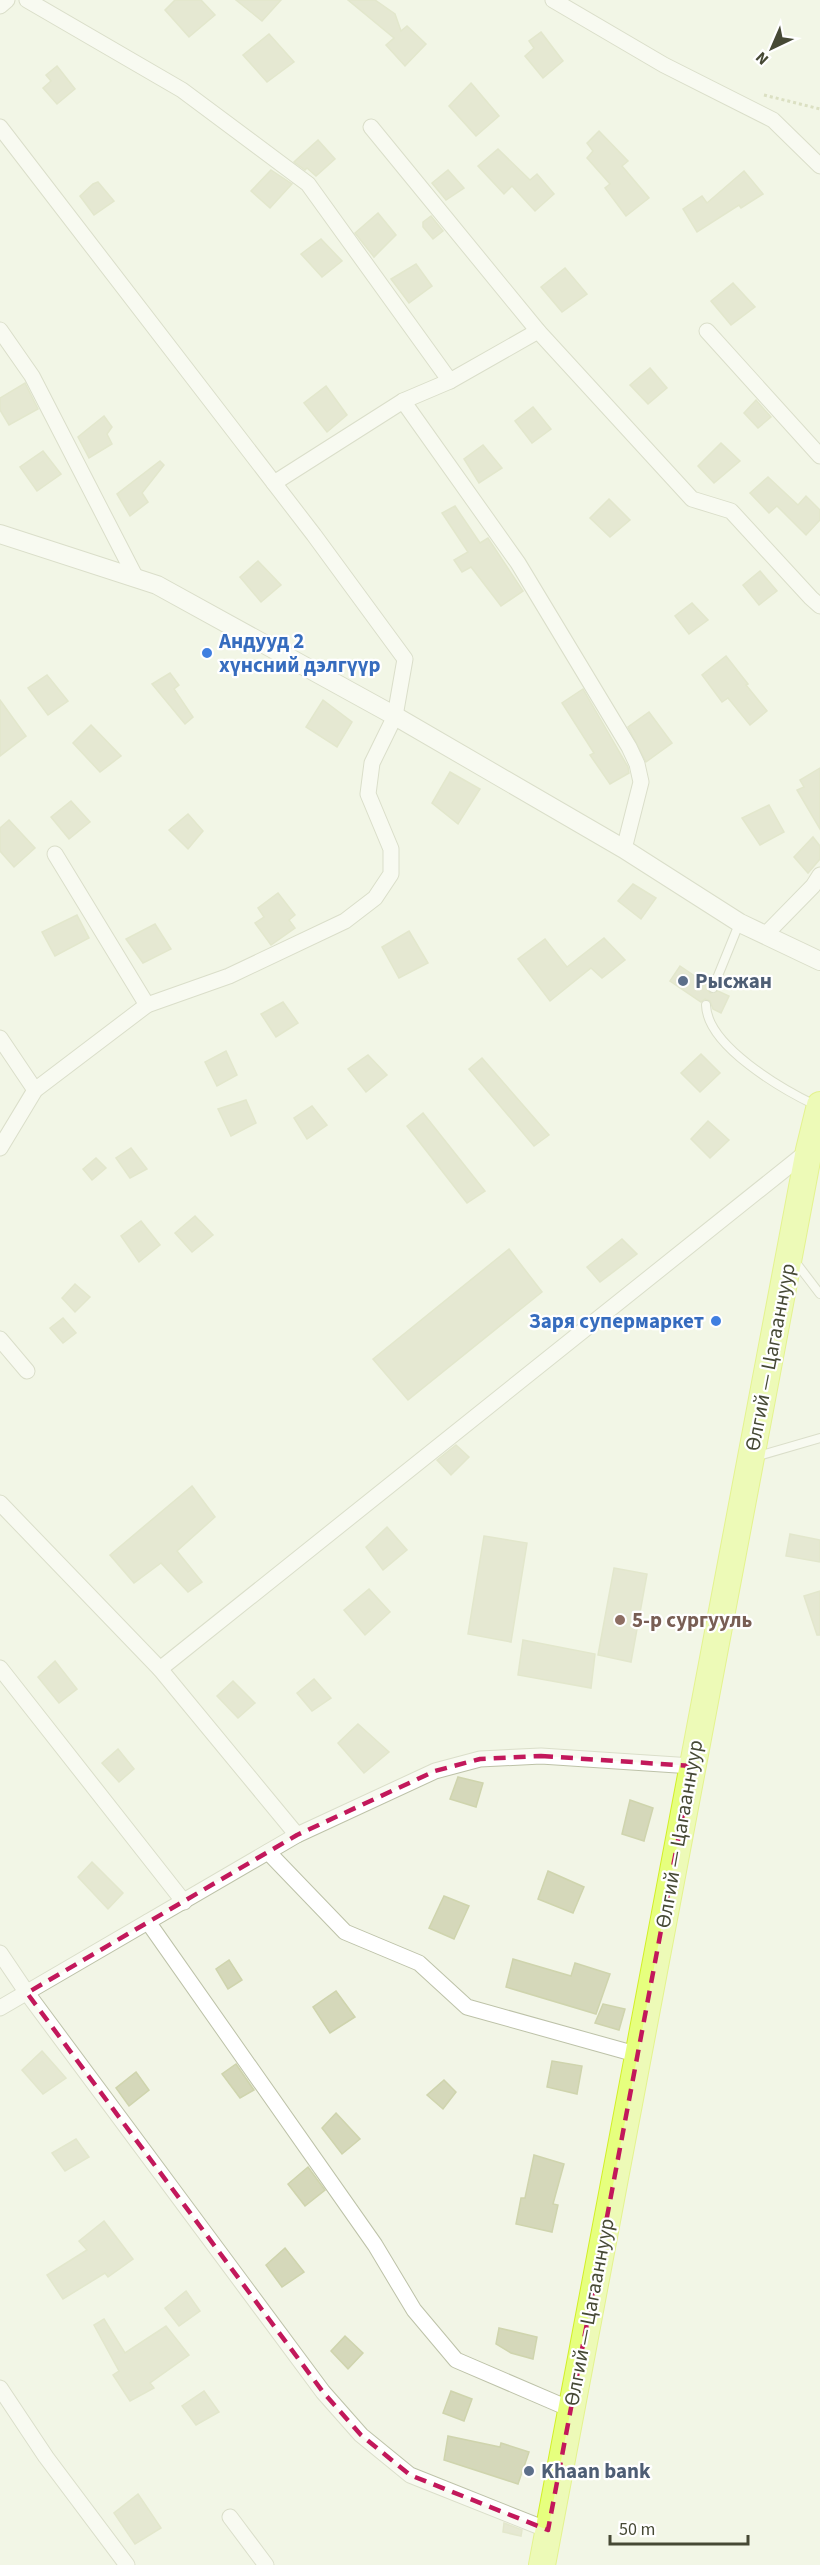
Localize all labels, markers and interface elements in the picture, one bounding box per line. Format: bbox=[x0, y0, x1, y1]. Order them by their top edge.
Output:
north arrow bbox=[742, 18, 802, 78]
text: N bbox=[751, 46, 774, 70]
place label: Андууд 2 хүнсний дэлгүүр bbox=[218, 626, 381, 680]
marker: Андууд 2 хүнсний дэлгүүр bbox=[200, 646, 214, 660]
place label: Рысжан bbox=[695, 966, 772, 996]
marker: Рысжан bbox=[676, 974, 690, 988]
street label: Өлгий — Цагааннуур bbox=[737, 1261, 803, 1453]
place label: Заря супермаркет bbox=[529, 1306, 704, 1336]
marker: Заря супермаркет bbox=[709, 1314, 723, 1328]
place label: 5-р сургууль bbox=[632, 1605, 753, 1635]
marker: 5-р сургууль bbox=[613, 1613, 627, 1627]
street label: Өлгий — Цагааннуур bbox=[648, 1738, 710, 1930]
street label: Өлгий — Цагааннуур bbox=[556, 2216, 622, 2408]
place label: Khaan bank bbox=[541, 2456, 651, 2486]
marker: Khaan bank bbox=[522, 2464, 536, 2478]
scale bar bbox=[610, 2508, 748, 2546]
text: 50 m bbox=[619, 2517, 655, 2542]

